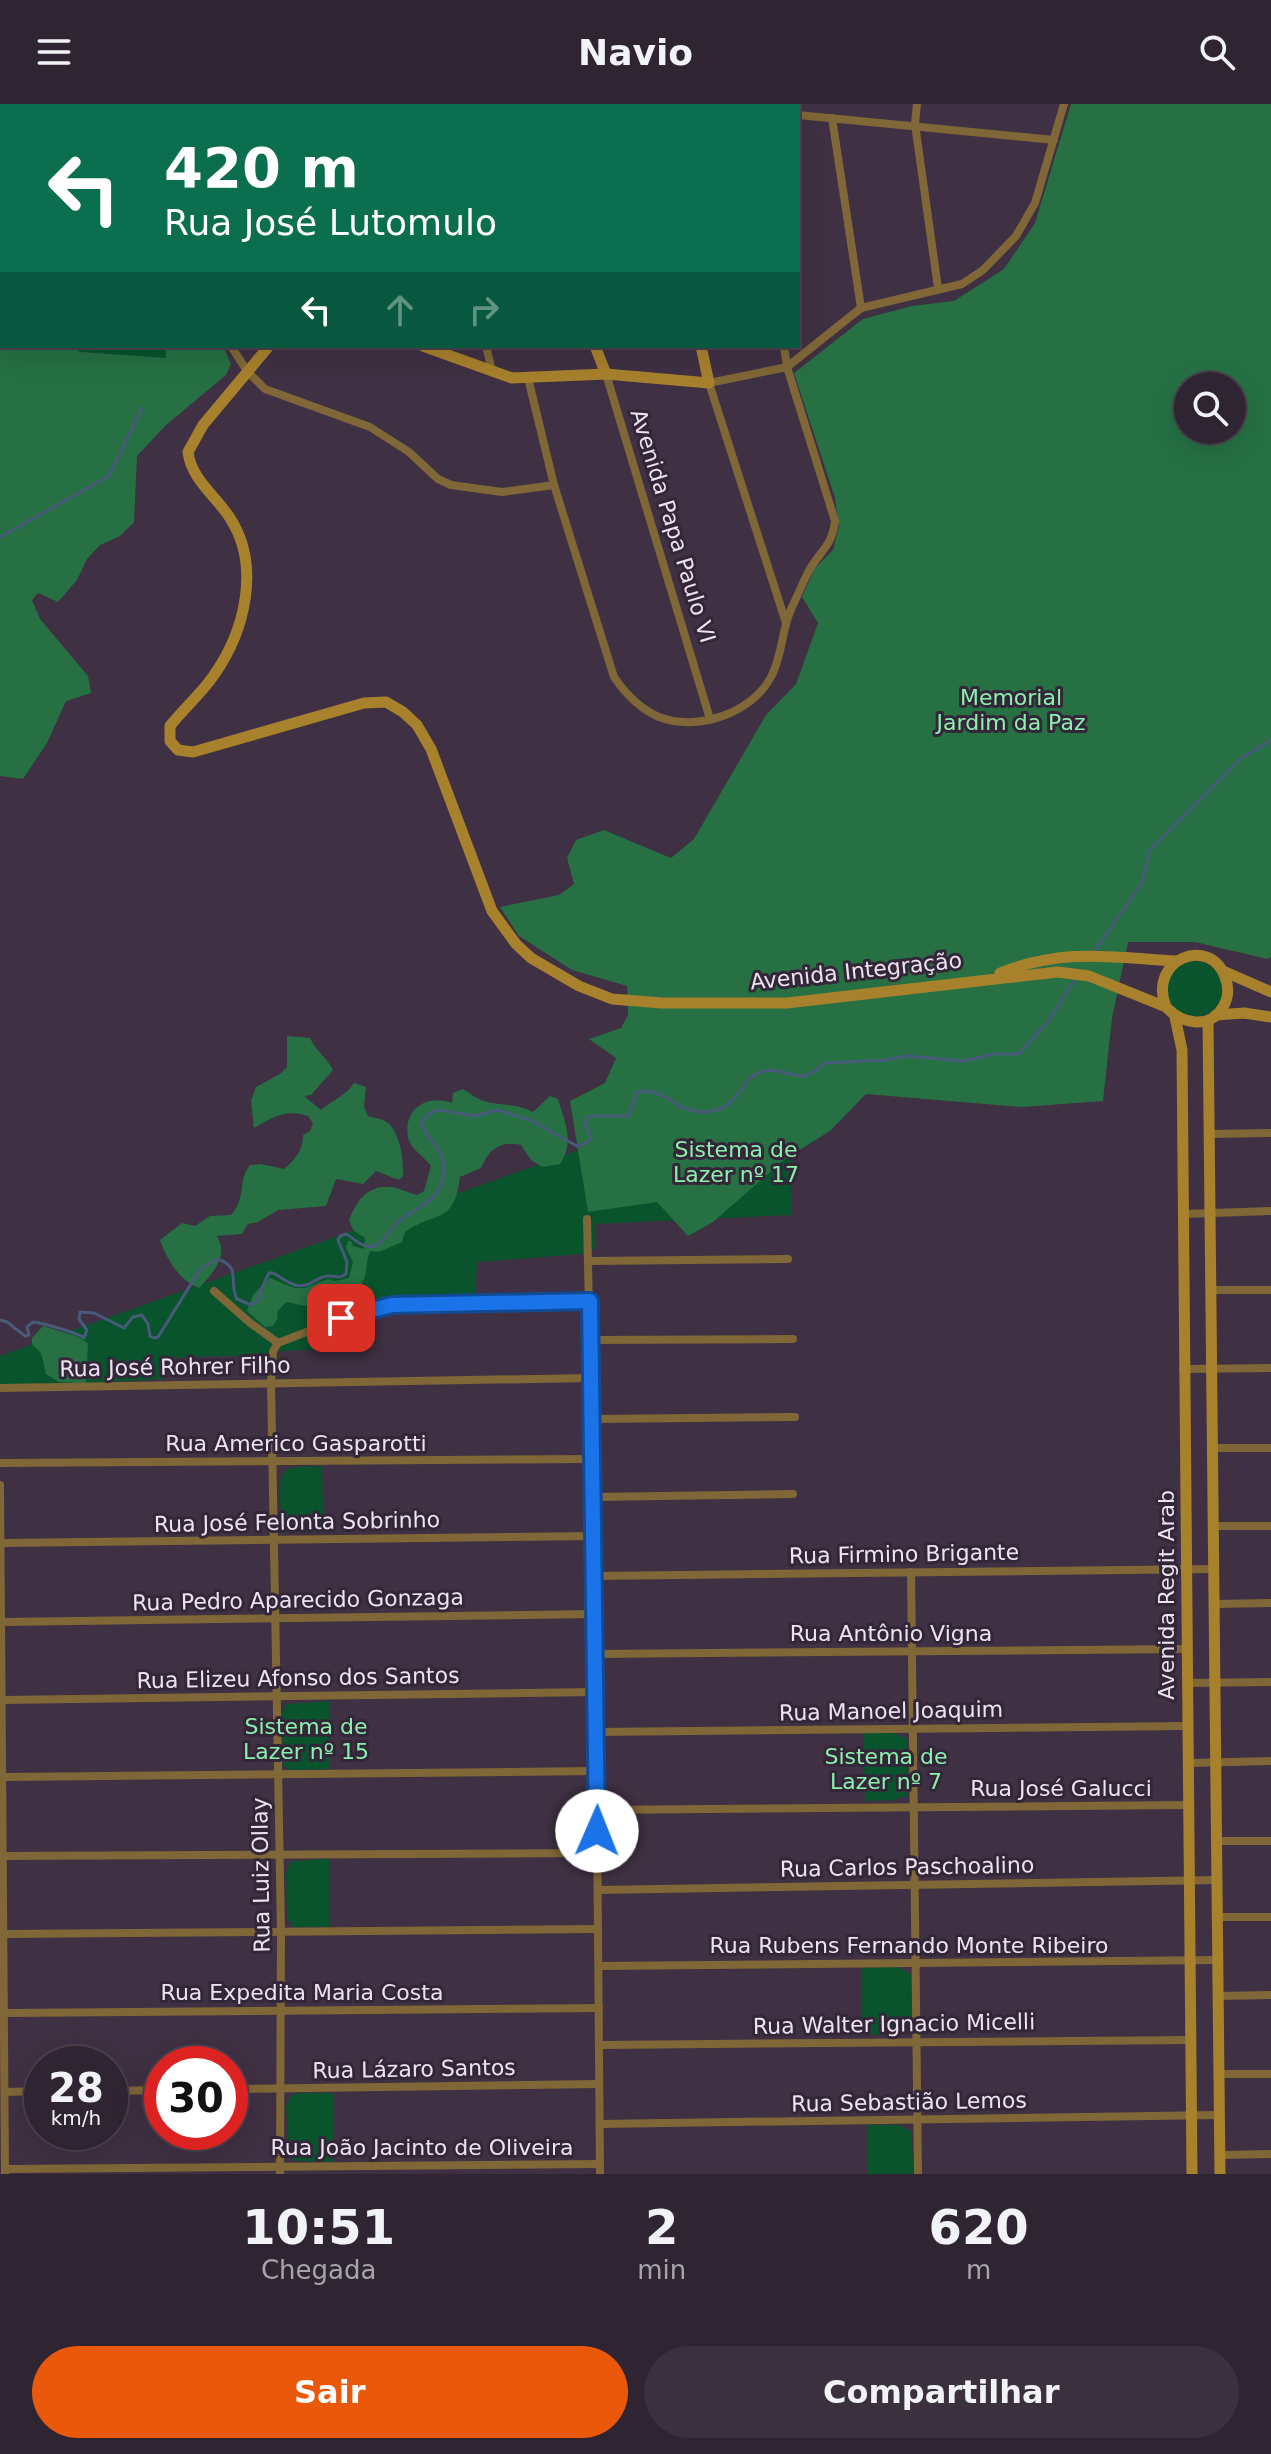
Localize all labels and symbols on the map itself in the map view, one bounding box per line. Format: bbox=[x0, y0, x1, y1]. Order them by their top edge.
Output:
street label: Avenida Papa Paulo VI bbox=[626, 406, 720, 646]
park label: Memorial Jardim da Paz bbox=[935, 685, 1085, 735]
street label: Avenida Integração bbox=[749, 947, 963, 995]
park label: Sistema de Lazer nº 17 bbox=[673, 1137, 799, 1187]
pin bbox=[307, 1284, 375, 1352]
street label: Rua José Rohrer Filho bbox=[59, 1352, 291, 1382]
street label: Rua Americo Gasparotti bbox=[165, 1431, 427, 1456]
street label: Avenida Regit Arab bbox=[1154, 1490, 1179, 1700]
street label: Rua José Felonta Sobrinho bbox=[154, 1507, 440, 1537]
street label: Rua Firmino Brigante bbox=[789, 1539, 1019, 1569]
street label: Rua Pedro Aparecido Gonzaga bbox=[132, 1585, 464, 1615]
street label: Rua Antônio Vigna bbox=[790, 1621, 992, 1646]
street label: Rua Elizeu Afonso dos Santos bbox=[136, 1663, 460, 1693]
street label: Rua Manoel Joaquim bbox=[779, 1697, 1003, 1725]
park label: Sistema de Lazer nº 15 bbox=[243, 1714, 369, 1764]
park label: Sistema de Lazer nº 7 bbox=[824, 1744, 948, 1794]
street label: Rua José Galucci bbox=[970, 1776, 1152, 1801]
position arrow bbox=[555, 1789, 639, 1873]
street label: Rua Luiz Ollay bbox=[247, 1797, 275, 1953]
street label: Rua Carlos Paschoalino bbox=[780, 1852, 1034, 1882]
street label: Rua Rubens Fernando Monte Ribeiro bbox=[710, 1933, 1108, 1958]
street label: Rua Expedita Maria Costa bbox=[161, 1980, 443, 2005]
street label: Rua Walter Ignacio Micelli bbox=[753, 2009, 1035, 2039]
speed limit sign: 30 bbox=[144, 2046, 248, 2150]
street label: Rua Lázaro Santos bbox=[312, 2055, 516, 2083]
street label: Rua Sebastião Lemos bbox=[791, 2087, 1027, 2117]
street label: Rua João Jacinto de Oliveira bbox=[270, 2135, 574, 2160]

